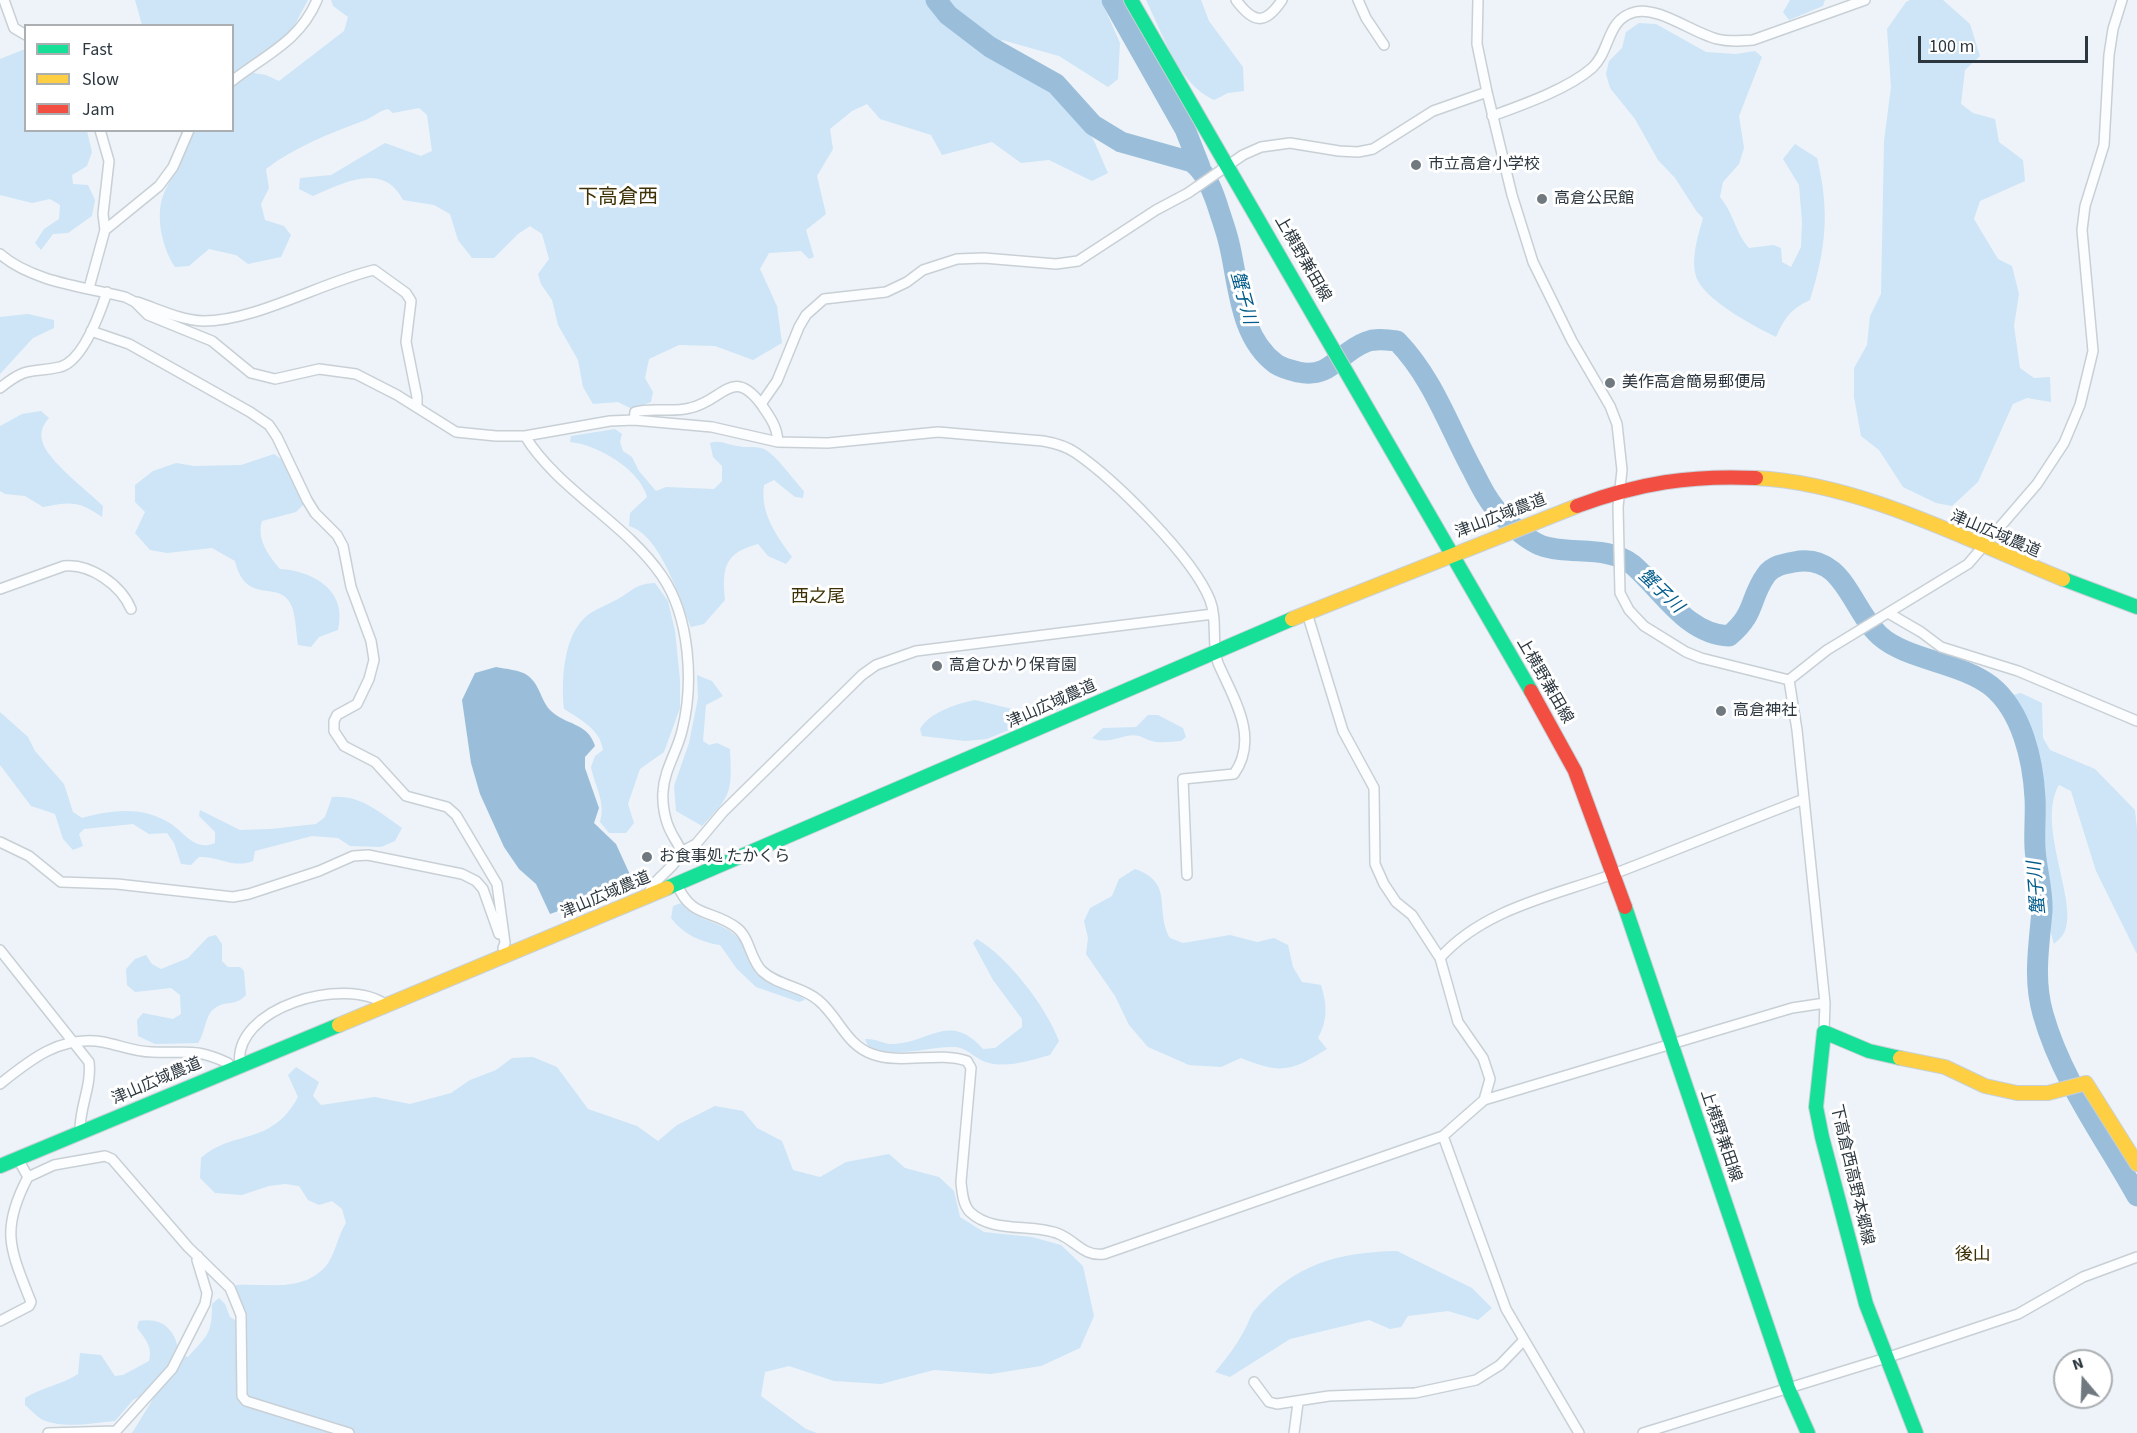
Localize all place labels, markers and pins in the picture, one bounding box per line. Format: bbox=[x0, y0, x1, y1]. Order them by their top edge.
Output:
place label: 市立高倉小学校 bbox=[1428, 155, 1540, 175]
marker: 市立高倉小学校 bbox=[1409, 158, 1423, 172]
place label: 高倉公民館 bbox=[1554, 189, 1634, 209]
marker: 高倉公民館 bbox=[1535, 192, 1549, 206]
place label: 美作高倉簡易郵便局 bbox=[1622, 373, 1766, 393]
marker: 美作高倉簡易郵便局 bbox=[1603, 376, 1617, 390]
place label: 高倉ひかり保育園 bbox=[949, 656, 1077, 676]
marker: 高倉ひかり保育園 bbox=[930, 659, 944, 673]
place label: 高倉神社 bbox=[1733, 701, 1797, 721]
marker: 高倉神社 bbox=[1714, 704, 1728, 718]
place label: お食事処 たかくら bbox=[659, 847, 790, 867]
marker: お食事処 たかくら bbox=[640, 850, 654, 864]

